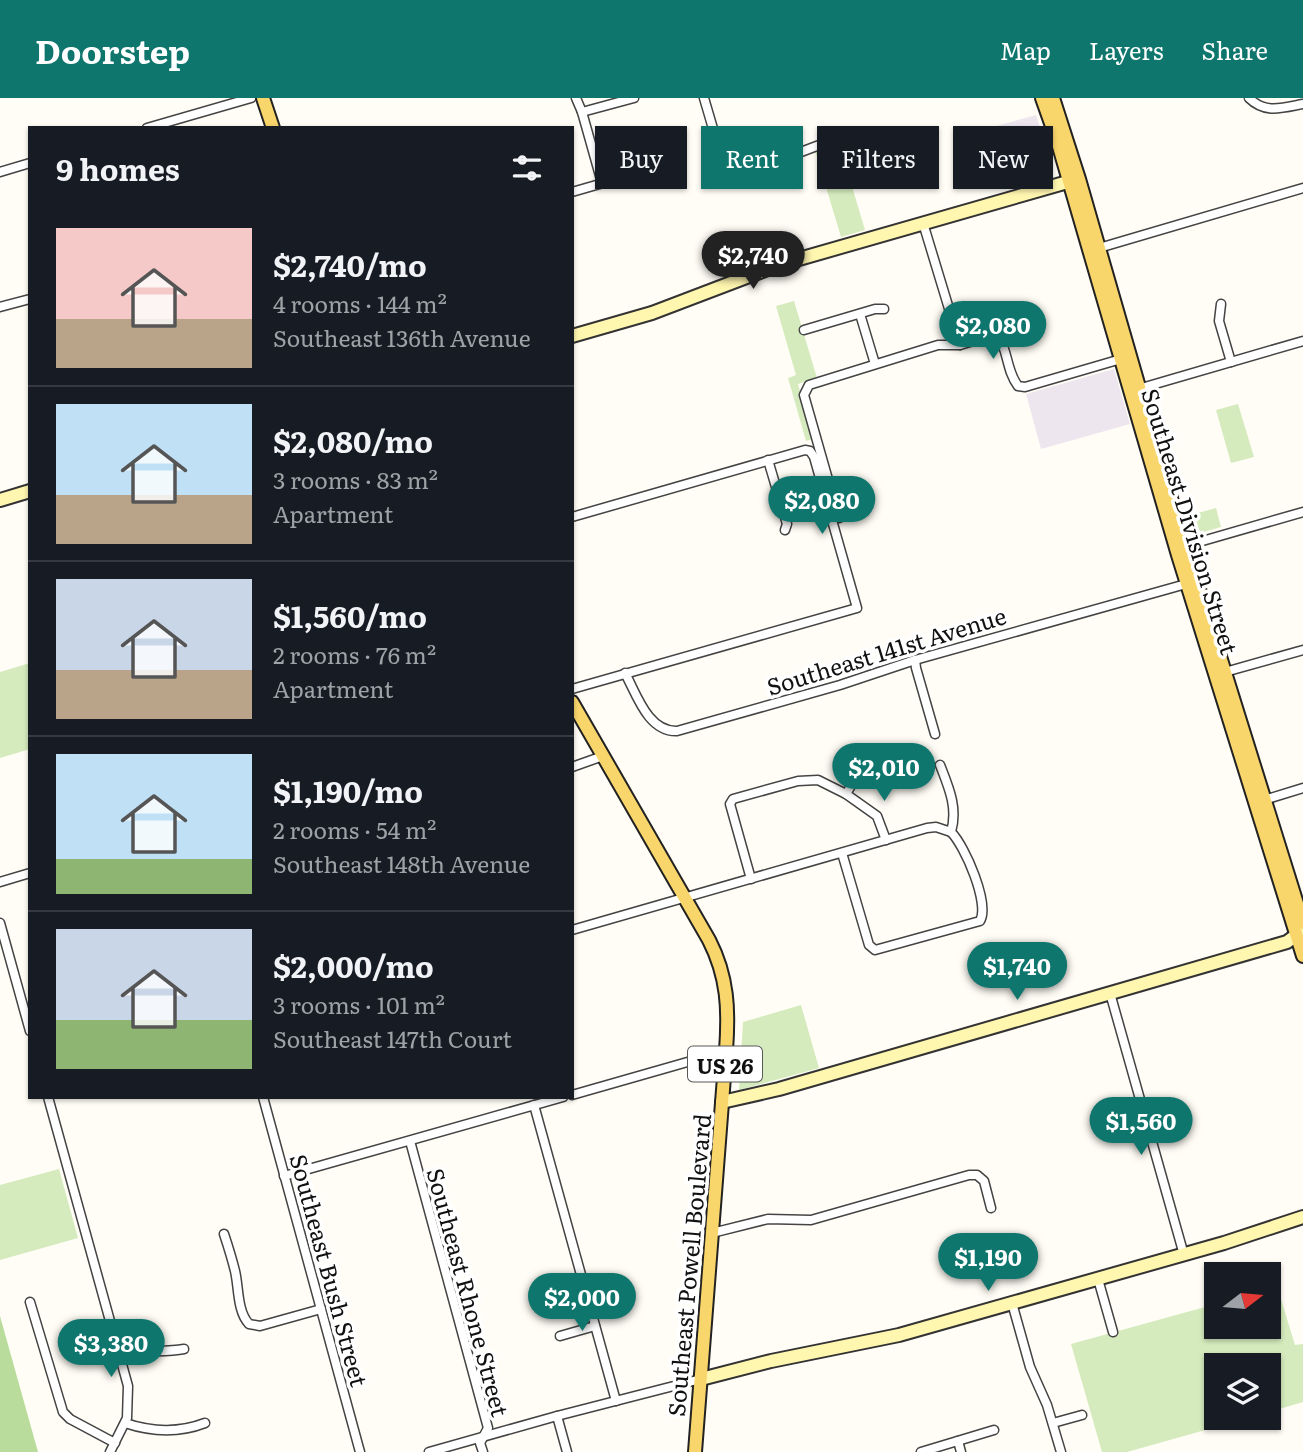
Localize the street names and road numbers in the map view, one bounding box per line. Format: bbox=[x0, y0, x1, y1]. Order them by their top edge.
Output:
street label: Southeast Division Street bbox=[1134, 384, 1248, 659]
street label: Southeast 141st Avenue bbox=[762, 597, 1010, 703]
road number: US 26 bbox=[688, 1046, 762, 1082]
street label: Southeast Powell Boulevard bbox=[658, 1112, 718, 1418]
street label: Southeast Bush Street bbox=[283, 1150, 378, 1391]
street label: Southeast Rhone Street bbox=[419, 1164, 519, 1421]

